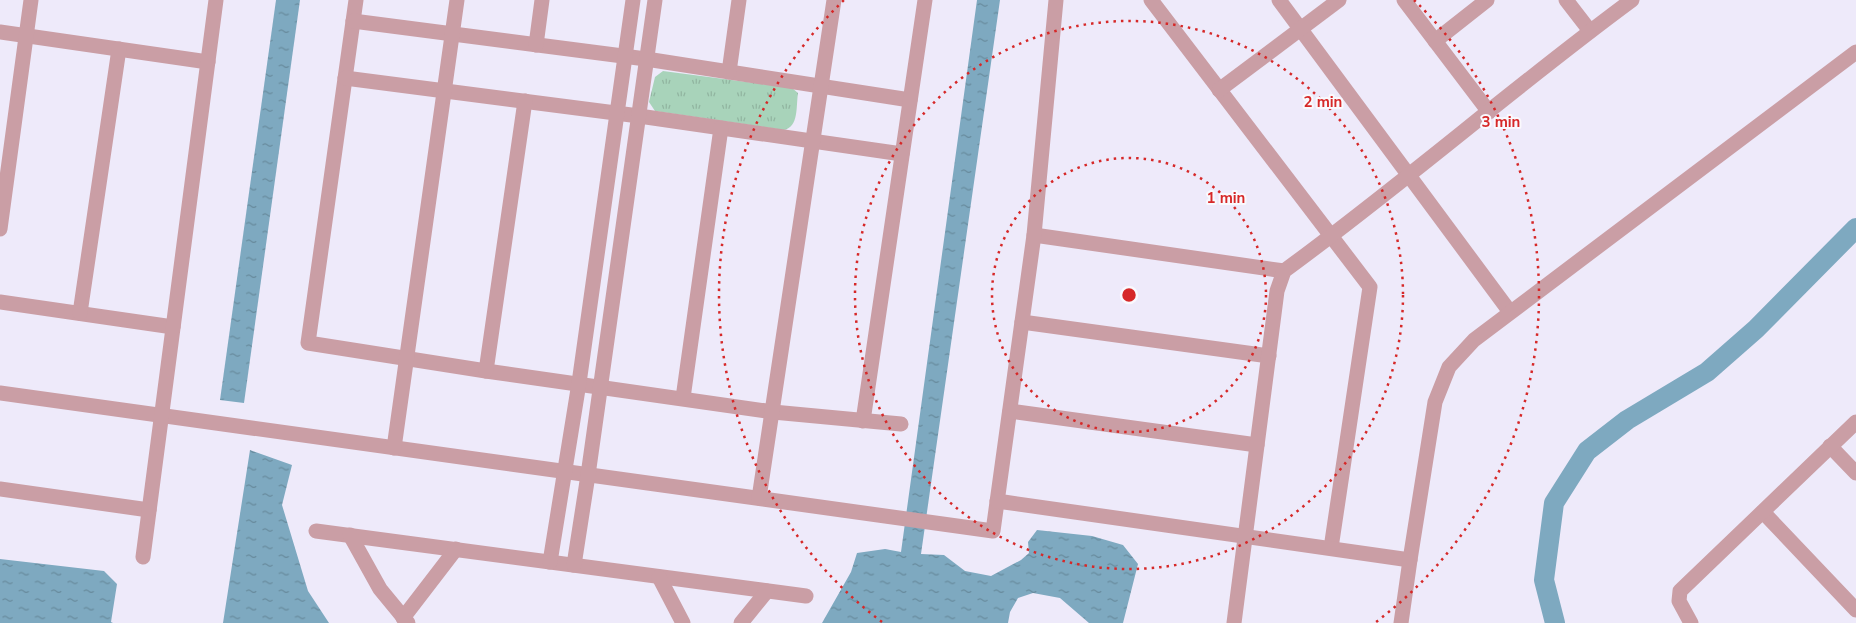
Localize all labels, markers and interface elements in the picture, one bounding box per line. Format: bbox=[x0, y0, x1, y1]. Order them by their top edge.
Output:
text: 2 min bbox=[1304, 92, 1342, 112]
text: 3 min bbox=[1482, 112, 1520, 132]
text: 1 min bbox=[1207, 188, 1245, 208]
centre of rings bbox=[1120, 286, 1138, 304]

